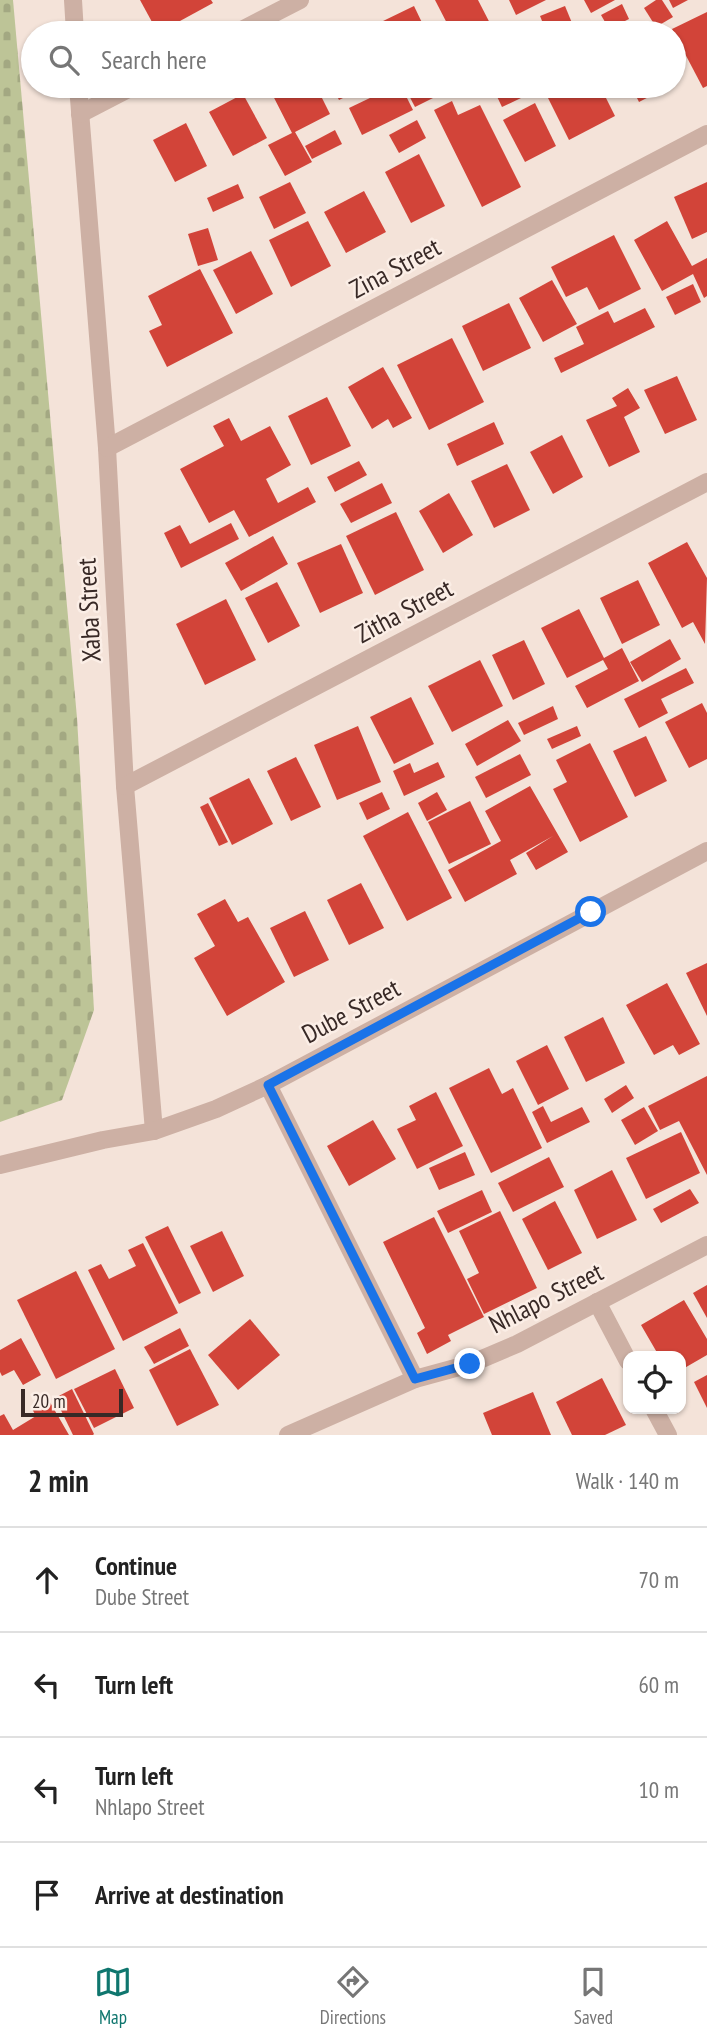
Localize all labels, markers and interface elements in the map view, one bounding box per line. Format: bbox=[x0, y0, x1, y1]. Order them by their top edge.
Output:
search box bbox=[21, 21, 686, 98]
icon: search bbox=[45, 41, 83, 79]
text: Search here bbox=[101, 43, 207, 76]
street label: Zina Street bbox=[344, 230, 446, 305]
street label: Xaba Street bbox=[69, 557, 108, 663]
street label: Zitha Street bbox=[349, 571, 458, 650]
route start bbox=[575, 896, 606, 927]
street label: Dube Street bbox=[296, 971, 405, 1050]
street label: Nhlapo Street bbox=[483, 1255, 608, 1340]
route end bbox=[454, 1348, 485, 1379]
map controls bbox=[623, 1351, 686, 1414]
button: locate bbox=[623, 1351, 686, 1414]
scale bar bbox=[21, 1386, 122, 1418]
text: 20 m bbox=[32, 1389, 66, 1413]
text: 2 min bbox=[28, 1461, 89, 1500]
text: Walk · 140 m bbox=[576, 1466, 679, 1495]
text: Continue bbox=[95, 1549, 177, 1582]
icon: ahead bbox=[28, 1561, 66, 1599]
text: 70 m bbox=[638, 1565, 679, 1594]
text: Dube Street bbox=[95, 1582, 189, 1611]
icon: left bbox=[28, 1666, 66, 1704]
text: Turn left bbox=[95, 1668, 173, 1701]
text: 60 m bbox=[638, 1670, 679, 1699]
text: Turn left bbox=[95, 1759, 173, 1792]
icon: left bbox=[28, 1771, 66, 1809]
text: 10 m bbox=[638, 1775, 679, 1804]
text: Nhlapo Street bbox=[95, 1792, 204, 1821]
icon: arrive bbox=[28, 1876, 66, 1914]
text: Arrive at destination bbox=[95, 1878, 284, 1911]
tab: Map bbox=[94, 1963, 132, 2029]
tab: Directions bbox=[320, 1963, 386, 2029]
tab: Saved bbox=[574, 1963, 613, 2029]

